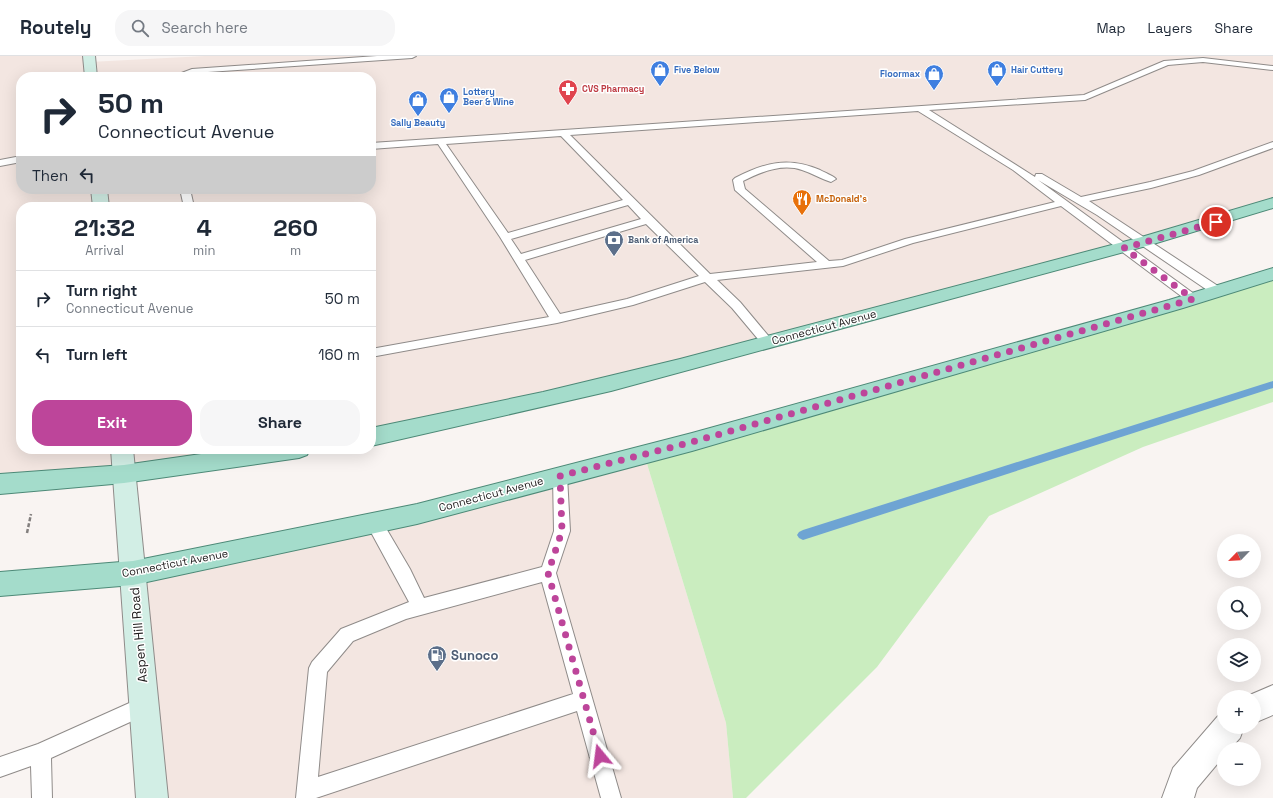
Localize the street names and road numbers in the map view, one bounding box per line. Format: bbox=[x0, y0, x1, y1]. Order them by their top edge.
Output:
street label: Connecticut Avenue bbox=[770, 306, 878, 348]
street label: Connecticut Avenue bbox=[437, 473, 545, 515]
street label: Connecticut Avenue bbox=[121, 546, 229, 580]
street label: Aspen Hill Road bbox=[126, 587, 151, 683]

